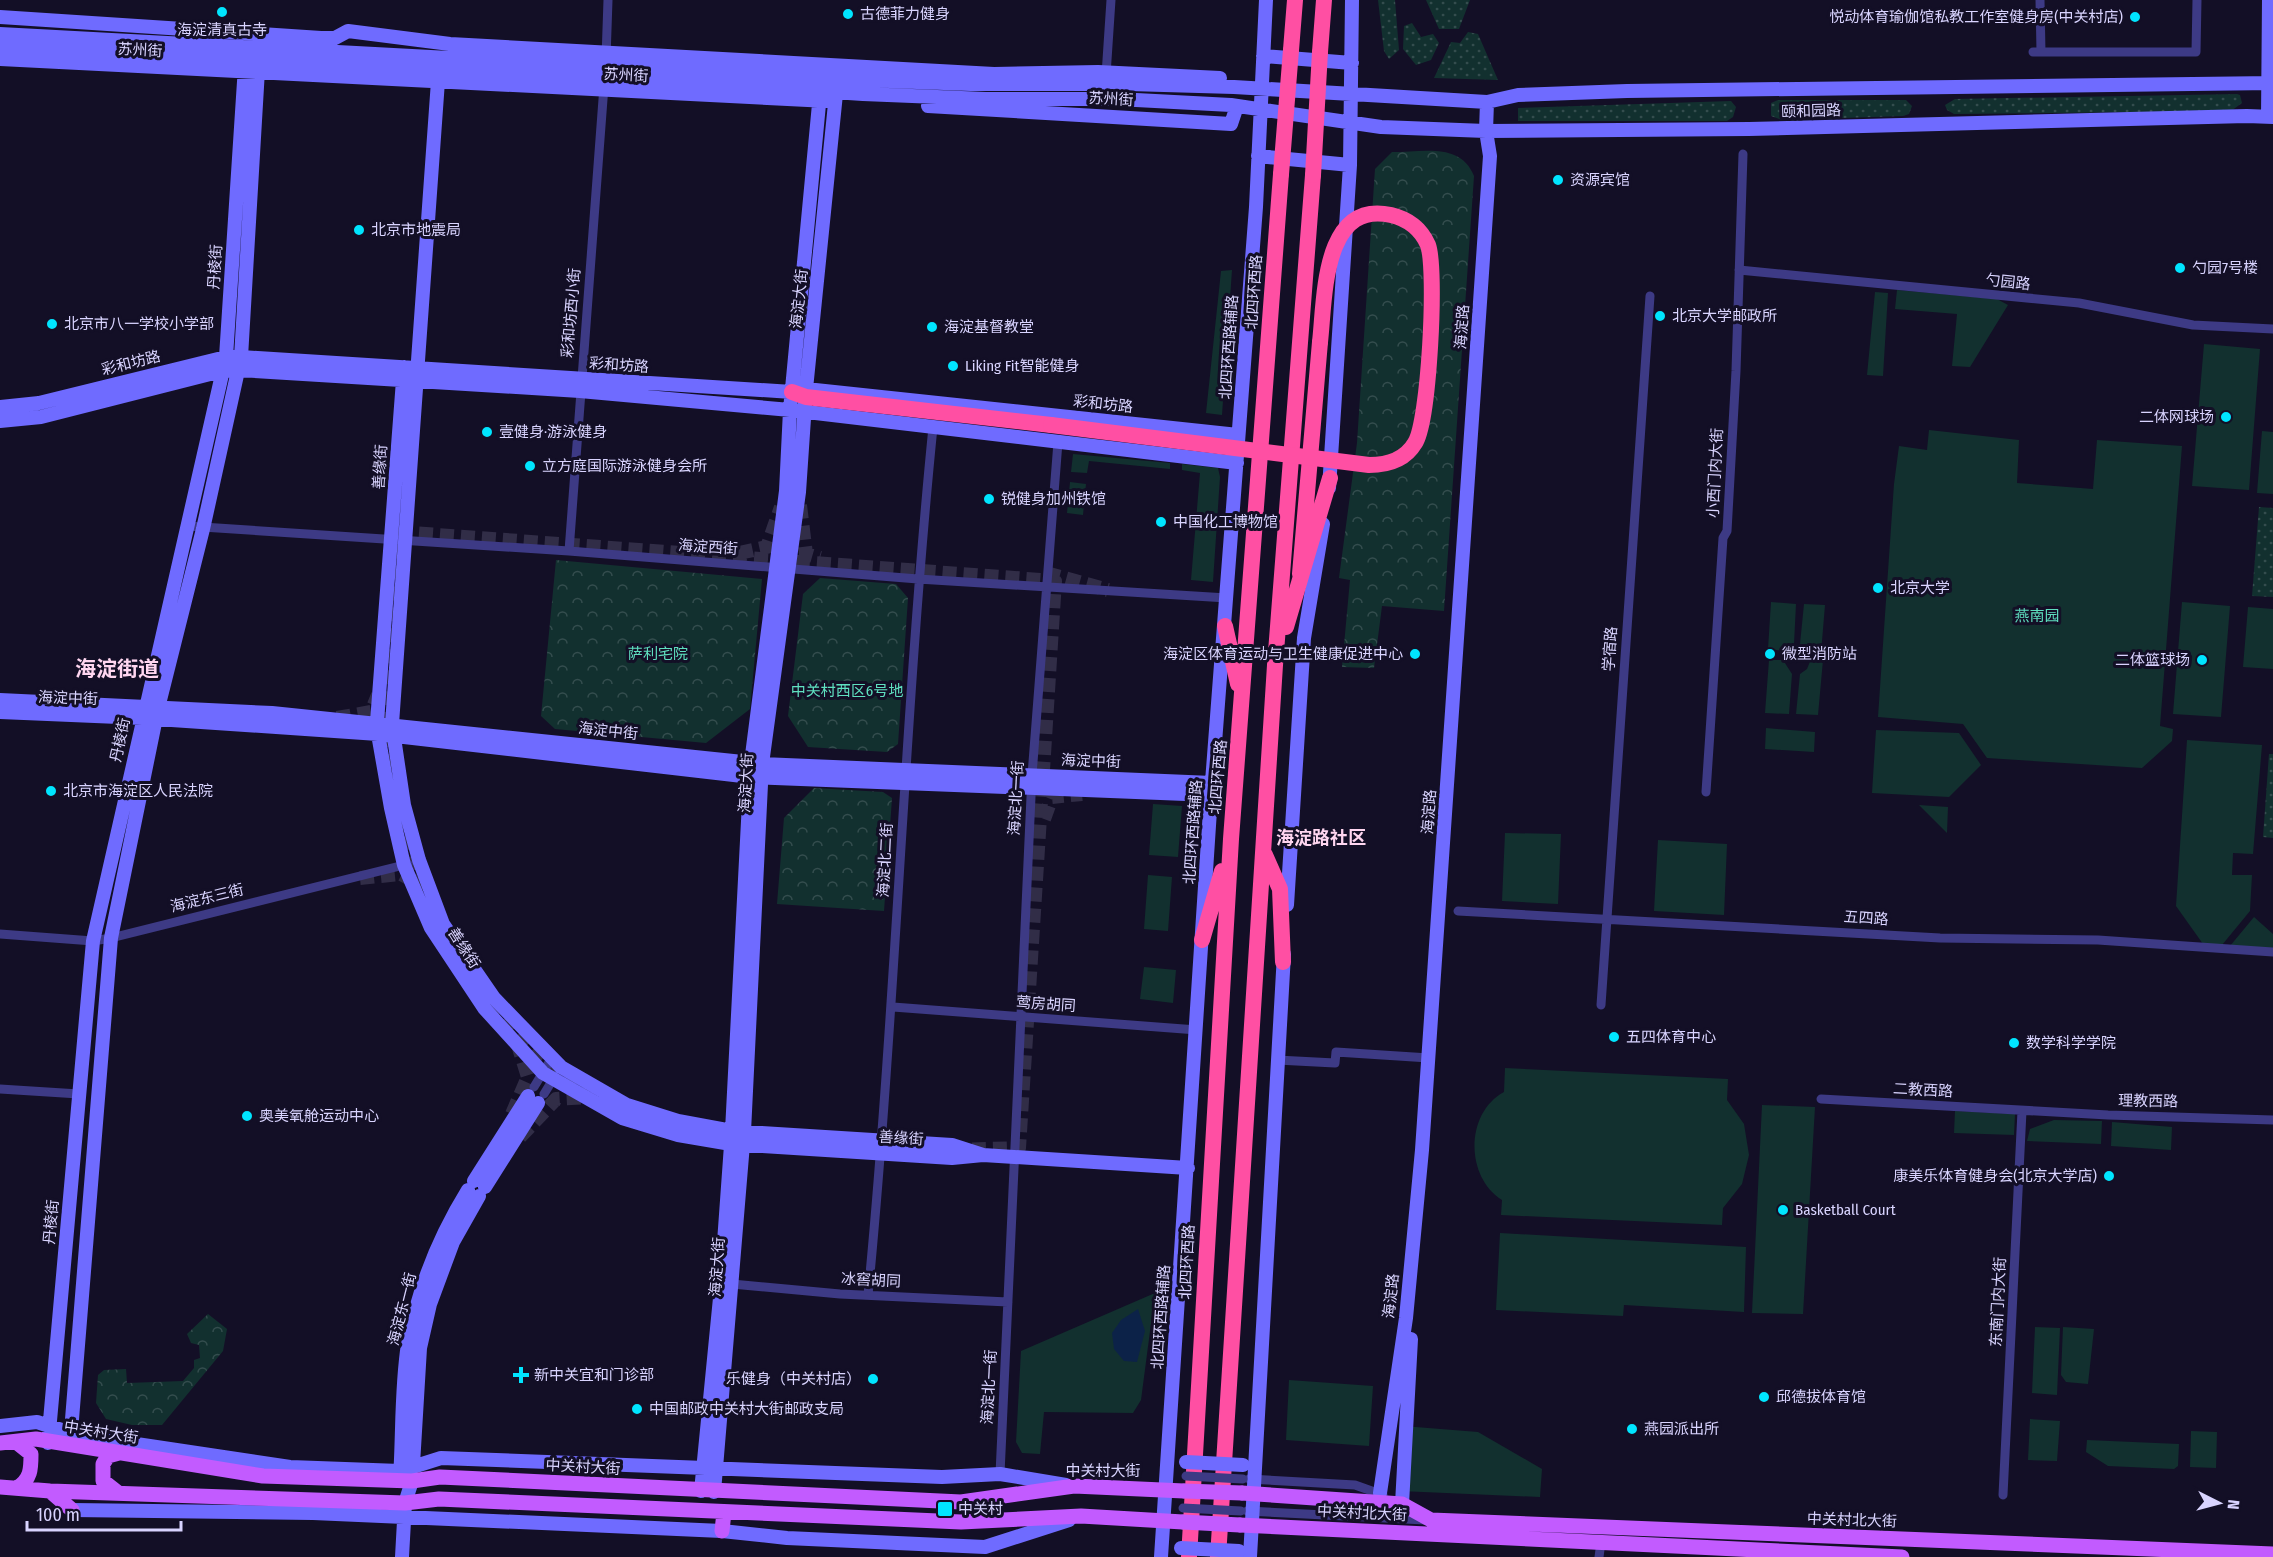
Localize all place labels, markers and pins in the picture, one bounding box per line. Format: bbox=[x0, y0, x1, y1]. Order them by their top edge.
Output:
marker: 海淀清真古寺 bbox=[215, 5, 229, 19]
place label: 古德菲力健身 bbox=[860, 5, 950, 23]
marker: 古德菲力健身 bbox=[841, 7, 855, 21]
place label: 悦动体育瑜伽馆私教工作室健身房(中关村店) bbox=[1829, 8, 2123, 26]
marker: 悦动体育瑜伽馆私教工作室健身房(中关村店) bbox=[2128, 10, 2142, 24]
place label: 海淀清真古寺 bbox=[177, 21, 267, 39]
place label: 资源宾馆 bbox=[1570, 171, 1630, 189]
marker: 资源宾馆 bbox=[1551, 173, 1565, 187]
place label: 北京市地震局 bbox=[371, 221, 461, 239]
marker: 北京市地震局 bbox=[352, 223, 366, 237]
place label: 勺园7号楼 bbox=[2192, 259, 2258, 277]
marker: 勺园7号楼 bbox=[2173, 261, 2187, 275]
place label: 北京大学邮政所 bbox=[1672, 307, 1777, 325]
marker: 北京大学邮政所 bbox=[1653, 309, 1667, 323]
place label: 北京市八一学校小学部 bbox=[64, 315, 214, 333]
marker: 北京市八一学校小学部 bbox=[45, 317, 59, 331]
place label: 海淀基督教堂 bbox=[944, 318, 1034, 336]
marker: 海淀基督教堂 bbox=[925, 320, 939, 334]
place label: Liking Fit智能健身 bbox=[965, 357, 1079, 375]
marker: Liking Fit智能健身 bbox=[946, 359, 960, 373]
place label: 二体网球场 bbox=[2139, 408, 2214, 426]
marker: 二体网球场 bbox=[2219, 410, 2233, 424]
place label: 壹健身·游泳健身 bbox=[499, 423, 607, 441]
marker: 壹健身·游泳健身 bbox=[480, 425, 494, 439]
place label: 立方庭国际游泳健身会所 bbox=[542, 457, 707, 475]
marker: 立方庭国际游泳健身会所 bbox=[523, 459, 537, 473]
place label: 锐健身加州铁馆 bbox=[1001, 490, 1106, 508]
marker: 锐健身加州铁馆 bbox=[982, 492, 996, 506]
place label: 中国化工博物馆 bbox=[1173, 513, 1278, 531]
marker: 中国化工博物馆 bbox=[1154, 515, 1168, 529]
place label: 北京大学 bbox=[1890, 579, 1950, 597]
marker: 北京大学 bbox=[1871, 581, 1885, 595]
place label: 海淀区体育运动与卫生健康促进中心 bbox=[1163, 645, 1403, 663]
place label: 微型消防站 bbox=[1782, 645, 1857, 663]
marker: 海淀区体育运动与卫生健康促进中心 bbox=[1408, 647, 1422, 661]
marker: 微型消防站 bbox=[1763, 647, 1777, 661]
place label: 二体篮球场 bbox=[2115, 651, 2190, 669]
marker: 二体篮球场 bbox=[2195, 653, 2209, 667]
place label: 北京市海淀区人民法院 bbox=[63, 782, 213, 800]
marker: 北京市海淀区人民法院 bbox=[44, 784, 58, 798]
place label: 五四体育中心 bbox=[1626, 1028, 1716, 1046]
marker: 五四体育中心 bbox=[1607, 1030, 1621, 1044]
place label: 数学科学学院 bbox=[2026, 1034, 2116, 1052]
marker: 数学科学学院 bbox=[2007, 1036, 2021, 1050]
place label: 奥美氧舱运动中心 bbox=[259, 1107, 379, 1125]
marker: 奥美氧舱运动中心 bbox=[240, 1109, 254, 1123]
place label: 康美乐体育健身会(北京大学店) bbox=[1893, 1167, 2097, 1185]
marker: 康美乐体育健身会(北京大学店) bbox=[2102, 1169, 2116, 1183]
place label: Basketball Court bbox=[1795, 1201, 1896, 1219]
marker: Basketball Court bbox=[1776, 1203, 1790, 1217]
marker: 新中关宜和门诊部 bbox=[512, 1366, 530, 1384]
place label: 新中关宜和门诊部 bbox=[534, 1366, 654, 1384]
place label: 乐健身（中关村店） bbox=[726, 1370, 861, 1388]
marker: 乐健身（中关村店） bbox=[866, 1372, 880, 1386]
place label: 邱德拔体育馆 bbox=[1776, 1388, 1866, 1406]
marker: 邱德拔体育馆 bbox=[1757, 1390, 1771, 1404]
place label: 中国邮政中关村大街邮政支局 bbox=[649, 1400, 844, 1418]
marker: 中国邮政中关村大街邮政支局 bbox=[630, 1402, 644, 1416]
place label: 燕园派出所 bbox=[1644, 1420, 1719, 1438]
marker: 燕园派出所 bbox=[1625, 1422, 1639, 1436]
marker: 中关村 bbox=[936, 1500, 954, 1518]
place label: 中关村 bbox=[958, 1500, 1003, 1518]

